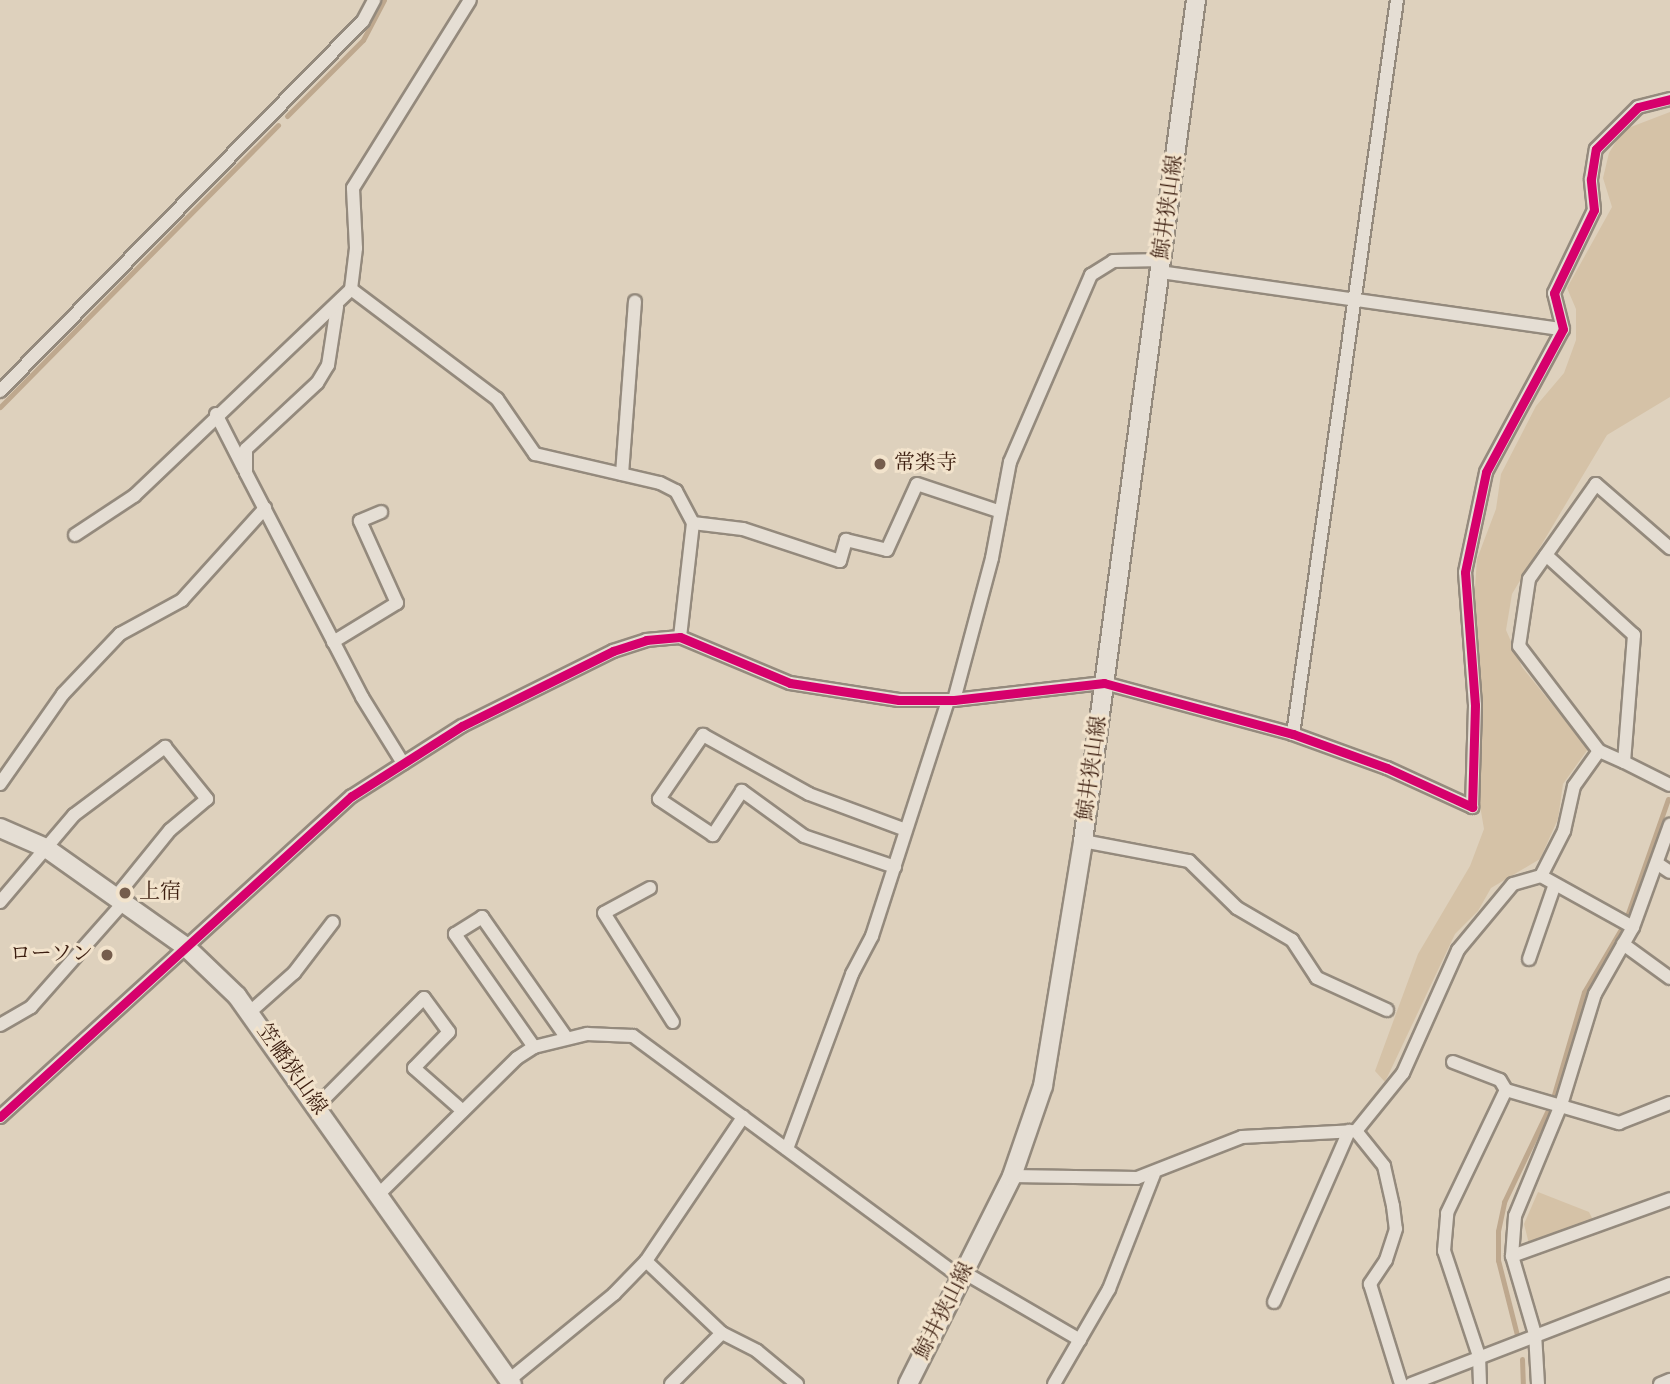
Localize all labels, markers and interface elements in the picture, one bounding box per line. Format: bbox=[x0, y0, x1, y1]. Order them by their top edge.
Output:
street label: 鯨井狭山線 bbox=[1149, 153, 1189, 261]
place label: 常楽寺 bbox=[894, 451, 957, 477]
marker: 常楽寺 bbox=[872, 456, 888, 472]
street label: 鯨井狭山線 bbox=[1073, 714, 1113, 822]
place label: 上宿 bbox=[139, 880, 181, 906]
marker: 上宿 bbox=[117, 885, 133, 901]
place label: ローソン bbox=[9, 942, 93, 968]
marker: ローソン bbox=[99, 947, 115, 963]
street label: 笠幡狭山線 bbox=[251, 1020, 331, 1120]
street label: 鯨井狭山線 bbox=[910, 1259, 980, 1363]

